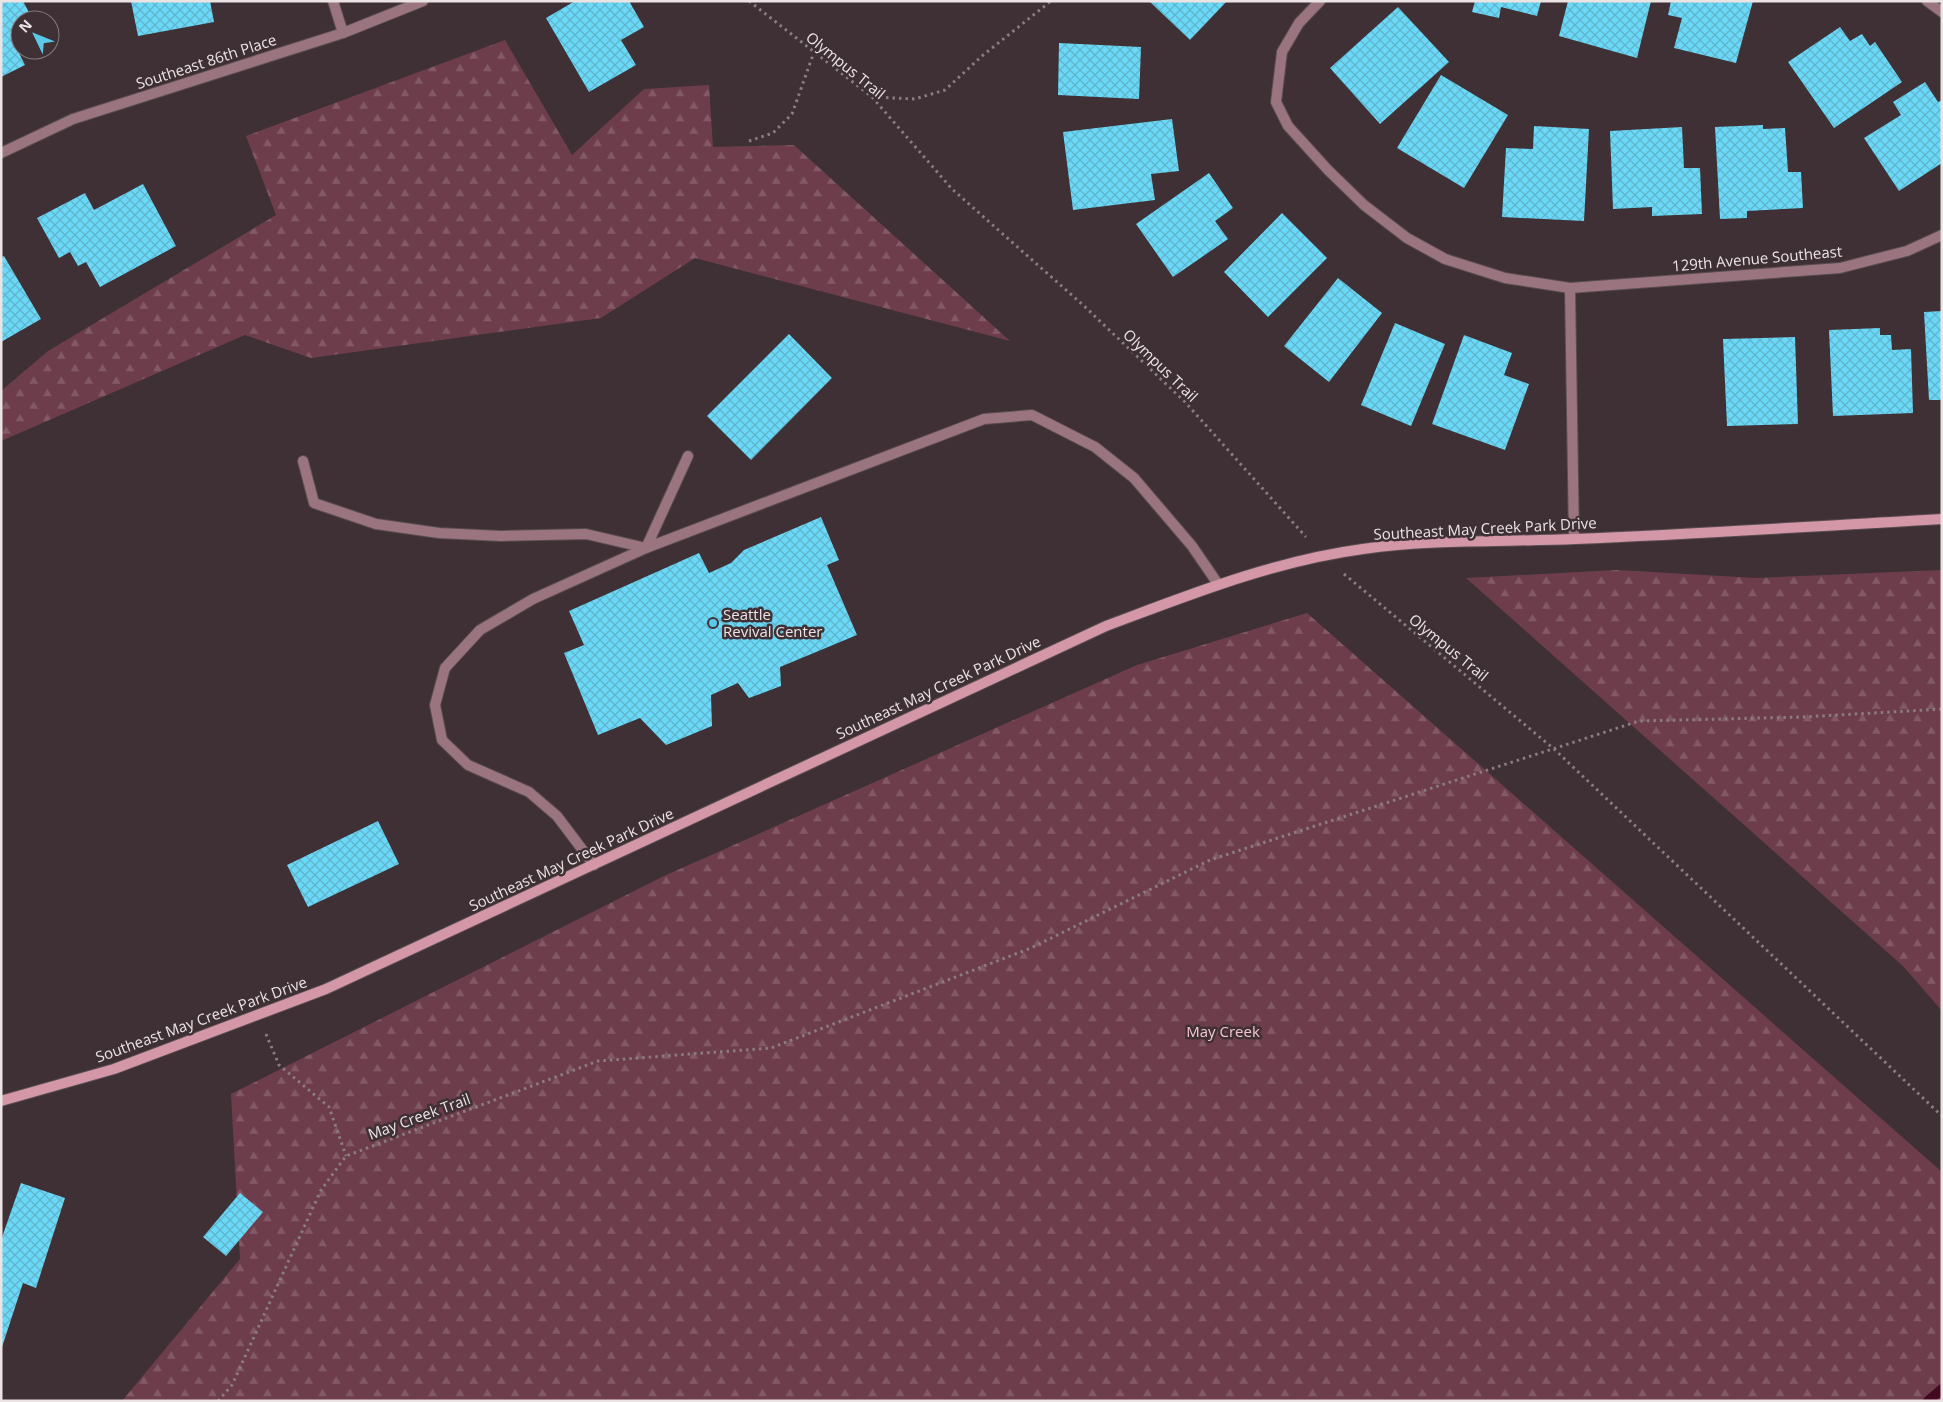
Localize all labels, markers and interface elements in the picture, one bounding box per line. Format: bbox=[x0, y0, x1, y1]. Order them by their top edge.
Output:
north arrow bbox=[10, 10, 60, 60]
text: N bbox=[14, 15, 36, 36]
street label: Olympus Trail bbox=[802, 27, 890, 103]
street label: Southeast 86th Place bbox=[133, 29, 279, 93]
street label: 129th Avenue Southeast bbox=[1671, 241, 1843, 275]
street label: Olympus Trail bbox=[1119, 324, 1203, 406]
street label: Southeast May Creek Park Drive bbox=[1373, 512, 1597, 544]
place label: Seattle Revival Center bbox=[723, 604, 822, 641]
street label: Olympus Trail bbox=[1405, 609, 1493, 685]
marker: Seattle Revival Center bbox=[707, 617, 719, 629]
street label: Southeast May Creek Park Drive bbox=[832, 631, 1044, 743]
street label: Southeast May Creek Park Drive bbox=[465, 803, 677, 915]
street label: Southeast May Creek Park Drive bbox=[93, 971, 309, 1067]
park label: May Creek bbox=[1186, 1021, 1260, 1041]
street label: May Creek Trail bbox=[365, 1088, 473, 1144]

